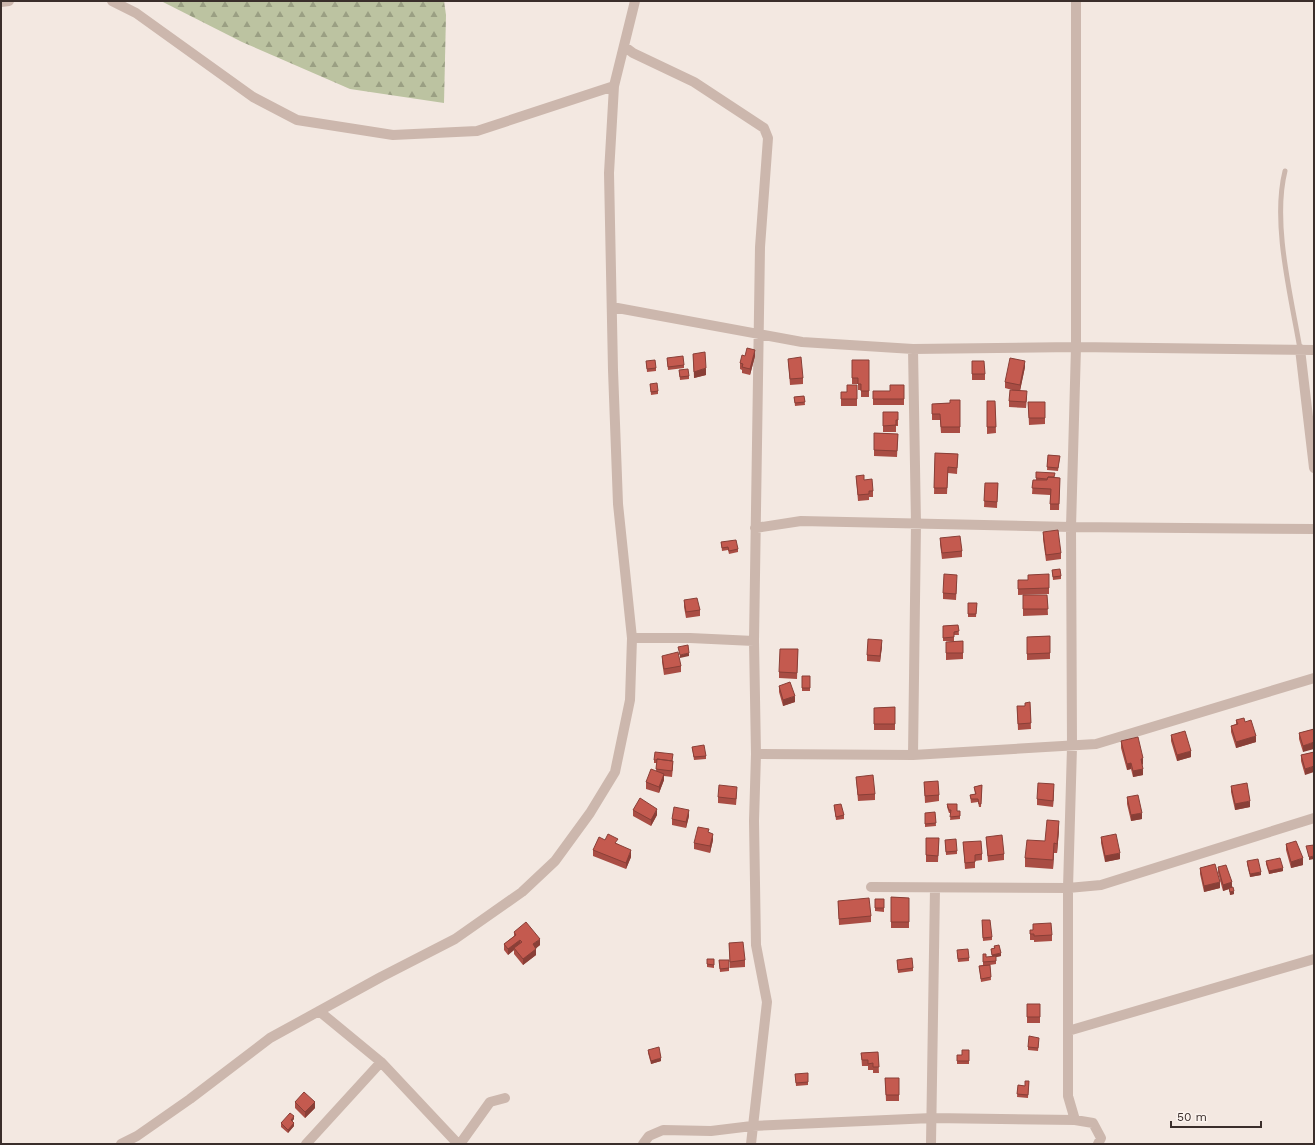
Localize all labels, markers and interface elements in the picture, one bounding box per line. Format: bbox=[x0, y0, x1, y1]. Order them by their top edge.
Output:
scale bar bbox=[1171, 1103, 1261, 1129]
text: 50 m bbox=[1177, 1110, 1207, 1124]

